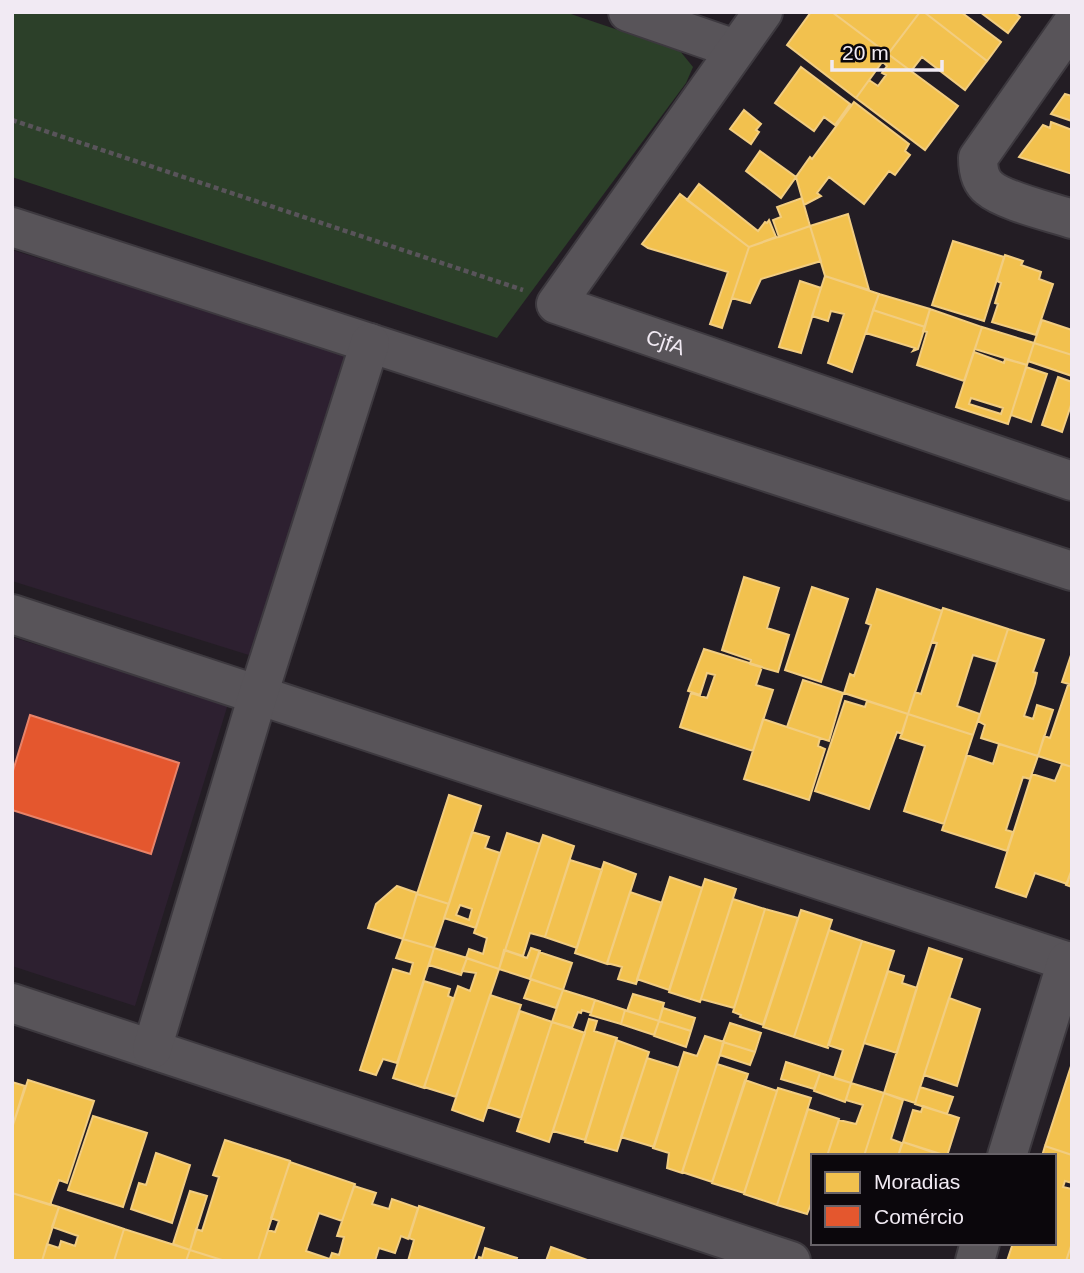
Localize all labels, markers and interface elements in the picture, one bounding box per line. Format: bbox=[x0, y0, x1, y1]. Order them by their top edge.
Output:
scale bar bbox=[832, 28, 942, 72]
text: 20 m bbox=[842, 41, 889, 64]
street label: CjfA bbox=[643, 324, 688, 359]
legend bbox=[811, 1154, 1056, 1245]
text: Moradias bbox=[874, 1170, 960, 1193]
text: Comércio bbox=[874, 1205, 964, 1228]

